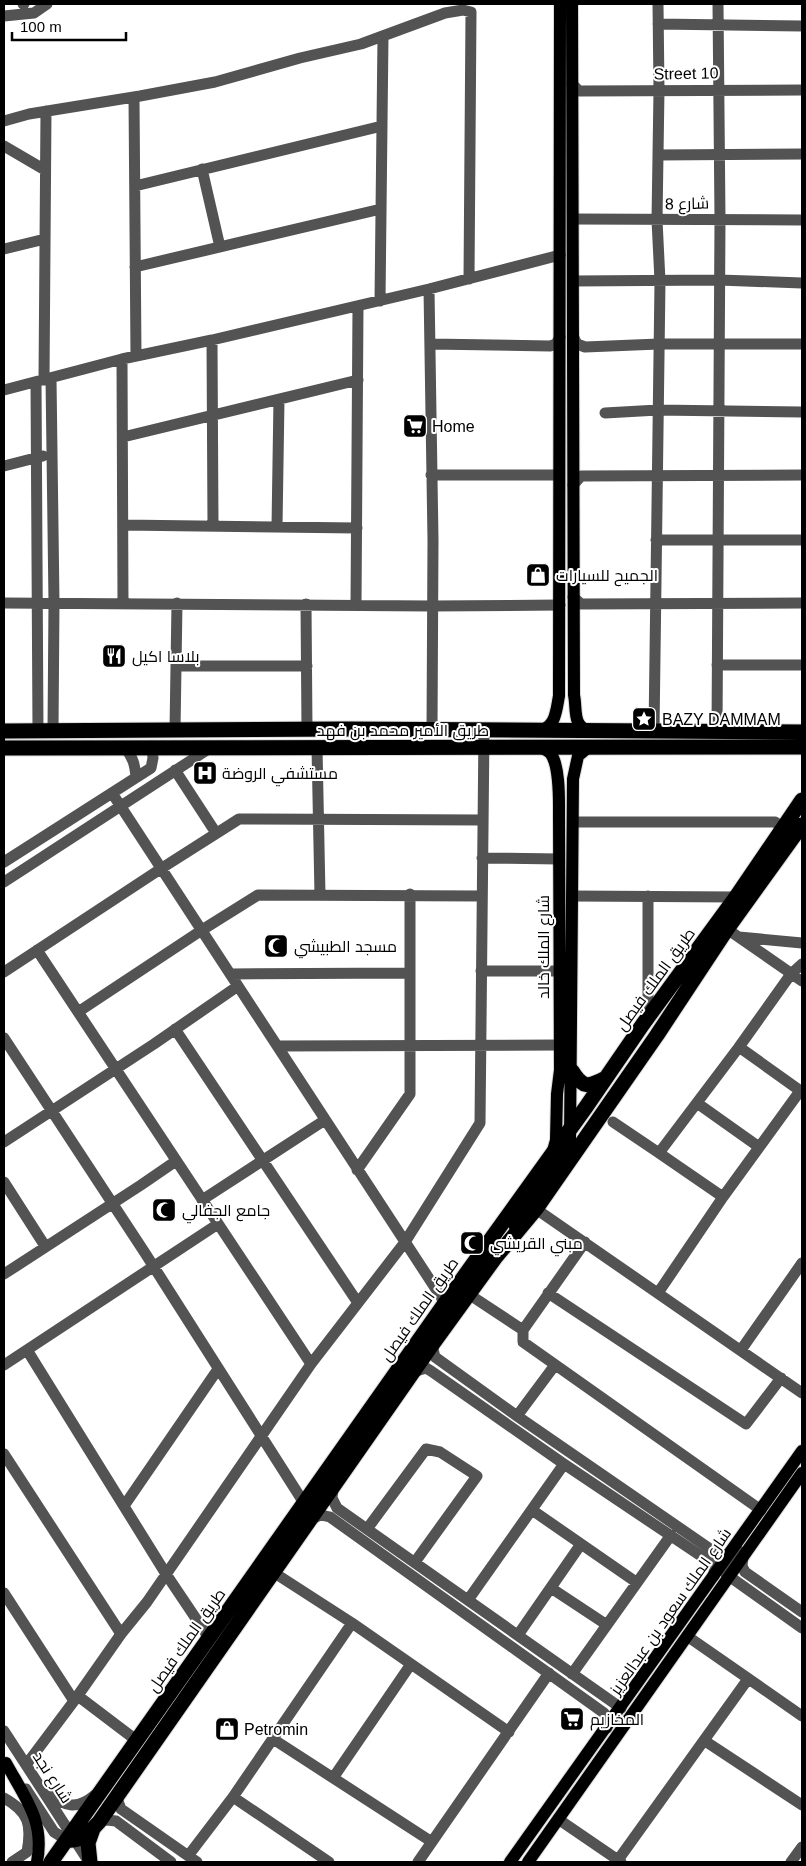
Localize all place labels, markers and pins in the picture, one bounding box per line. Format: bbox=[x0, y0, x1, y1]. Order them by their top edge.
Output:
supermarket icon: Home bbox=[402, 413, 428, 439]
place label: Home bbox=[432, 418, 475, 435]
shop icon: الجميح للسيارات bbox=[525, 562, 551, 588]
place label: الجميح للسيارات bbox=[556, 567, 658, 587]
restaurant icon: بلاسا اكيل bbox=[101, 643, 127, 669]
place label: بلاسا اكيل bbox=[132, 648, 200, 667]
place icon: BAZY DAMMAM bbox=[631, 706, 657, 732]
place label: BAZY DAMMAM bbox=[662, 711, 781, 728]
hospital icon: مستشفي الروضة bbox=[192, 760, 218, 786]
place label: مستشفي الروضة bbox=[222, 765, 338, 787]
mosque icon: مسجد الطبيشي bbox=[263, 933, 289, 959]
place label: مسجد الطبيشي bbox=[294, 938, 397, 959]
mosque icon: جامع الجفالي bbox=[151, 1197, 177, 1223]
place label: جامع الجفالي bbox=[182, 1202, 270, 1224]
mosque icon: مبني القريشي bbox=[459, 1230, 485, 1256]
place label: مبني القريشي bbox=[490, 1235, 583, 1257]
supermarket icon: المخازيم bbox=[559, 1706, 585, 1732]
place label: المخازيم bbox=[590, 1711, 644, 1731]
shop icon: Petromin bbox=[214, 1716, 240, 1742]
place label: Petromin bbox=[244, 1721, 308, 1738]

